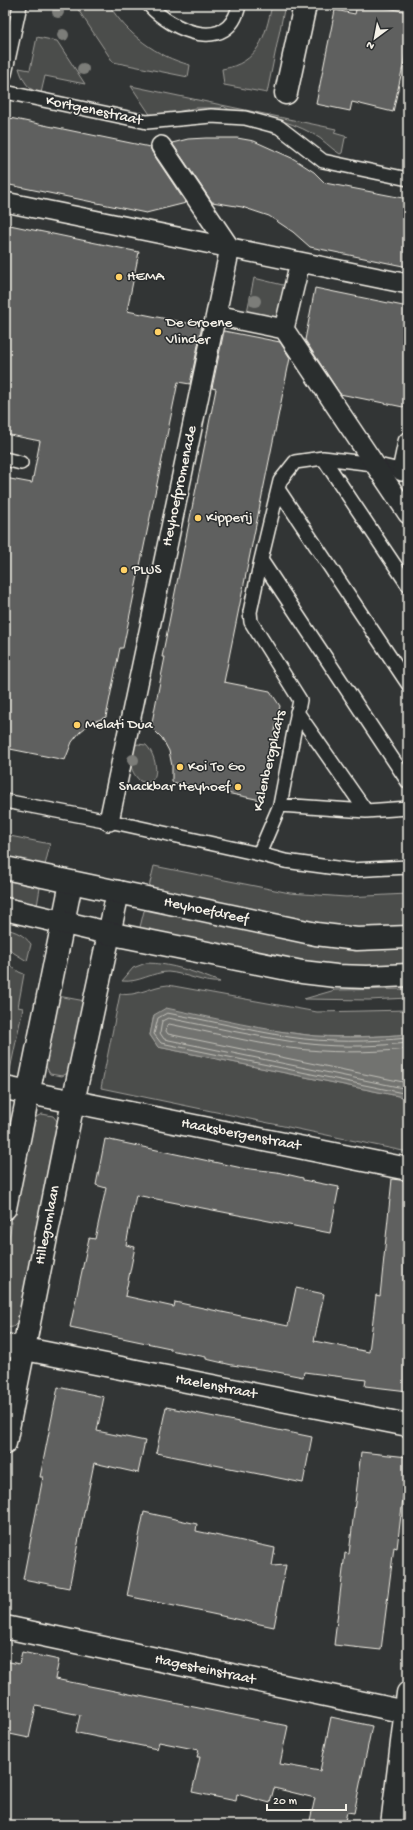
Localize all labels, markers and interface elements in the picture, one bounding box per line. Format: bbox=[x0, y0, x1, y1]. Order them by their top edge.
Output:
north arrow bbox=[355, 18, 395, 58]
text: N bbox=[365, 38, 377, 52]
street label: Kortgenestraat bbox=[44, 92, 146, 130]
place label: HEMA bbox=[127, 268, 165, 286]
marker: HEMA bbox=[114, 272, 124, 282]
place label: De Groene Vlinder bbox=[165, 314, 232, 349]
marker: De Groene Vlinder bbox=[153, 327, 163, 337]
street label: Heyhoefpromenade bbox=[158, 424, 202, 548]
place label: Kipperij bbox=[206, 509, 253, 527]
marker: Kipperij bbox=[193, 513, 203, 523]
place label: PLUS bbox=[131, 561, 161, 579]
marker: PLUS bbox=[119, 565, 129, 575]
street label: Kalenbergplaats bbox=[250, 708, 290, 813]
place label: Melati Dua bbox=[85, 716, 154, 734]
marker: Melati Dua bbox=[72, 720, 82, 730]
place label: Koi To Go bbox=[188, 758, 245, 776]
marker: Koi To Go bbox=[175, 762, 185, 772]
place label: Snackbar Heyhoef bbox=[119, 778, 231, 796]
marker: Snackbar Heyhoef bbox=[233, 782, 243, 792]
street label: Heyhoefdreef bbox=[162, 893, 251, 929]
street label: Haaksbergenstraat bbox=[180, 1115, 304, 1156]
street label: Hillegomlaan bbox=[32, 1184, 64, 1266]
street label: Haelenstraat bbox=[174, 1370, 260, 1404]
street label: Hagesteinstraat bbox=[153, 1651, 259, 1690]
scale bar bbox=[267, 1786, 346, 1812]
text: 20 m bbox=[273, 1795, 298, 1809]

